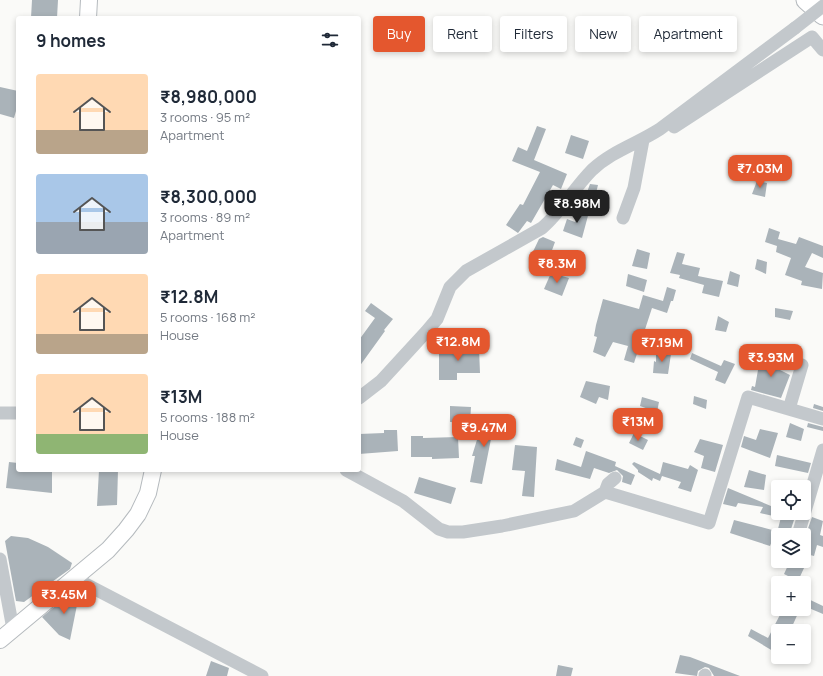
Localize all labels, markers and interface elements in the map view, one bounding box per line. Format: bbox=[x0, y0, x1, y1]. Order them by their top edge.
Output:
chip: Buy bbox=[373, 16, 425, 52]
chip: Rent bbox=[433, 16, 492, 52]
chip: Filters bbox=[500, 16, 567, 52]
chip: New bbox=[575, 16, 631, 52]
chip: Apartment bbox=[639, 16, 737, 52]
text: 9 homes bbox=[36, 29, 106, 52]
icon: filters bbox=[319, 29, 341, 51]
text: ₹8,980,000 bbox=[160, 85, 257, 108]
icon: home bbox=[68, 90, 116, 138]
text: 3 rooms · 95 m² bbox=[160, 108, 250, 126]
text: Apartment bbox=[160, 126, 224, 144]
pin: ₹7.03M bbox=[727, 155, 793, 189]
text: ₹7.03M bbox=[737, 159, 783, 177]
text: ₹8,300,000 bbox=[160, 185, 257, 208]
icon: home bbox=[68, 190, 116, 238]
pin: ₹8.98M bbox=[544, 190, 610, 224]
text: ₹8.98M bbox=[553, 194, 601, 212]
text: 3 rooms · 89 m² bbox=[160, 208, 250, 226]
text: Apartment bbox=[160, 226, 224, 244]
pin: ₹8.3M bbox=[529, 250, 585, 284]
text: ₹8.3M bbox=[538, 254, 576, 272]
text: ₹12.8M bbox=[160, 285, 218, 308]
icon: home bbox=[68, 290, 116, 338]
text: 5 rooms · 168 m² bbox=[160, 308, 256, 326]
text: House bbox=[160, 326, 199, 344]
pin: ₹12.8M bbox=[425, 328, 491, 362]
pin: ₹7.19M bbox=[629, 329, 695, 363]
text: ₹12.8M bbox=[436, 332, 480, 350]
text: ₹7.19M bbox=[641, 333, 683, 351]
pin: ₹3.93M bbox=[738, 344, 804, 378]
text: ₹3.93M bbox=[748, 348, 794, 366]
text: ₹13M bbox=[160, 385, 202, 408]
icon: home bbox=[68, 390, 116, 438]
text: 5 rooms · 188 m² bbox=[160, 408, 255, 426]
pin: ₹13M bbox=[614, 408, 662, 442]
text: ₹13M bbox=[622, 412, 654, 430]
pin: ₹9.47M bbox=[451, 414, 517, 448]
text: ₹9.47M bbox=[461, 418, 507, 436]
text: House bbox=[160, 426, 199, 444]
map controls bbox=[771, 480, 811, 664]
button: locate bbox=[771, 480, 811, 520]
button: layers bbox=[771, 528, 811, 568]
button: + bbox=[771, 576, 811, 616]
pin: ₹3.45M bbox=[31, 581, 97, 615]
text: ₹3.45M bbox=[41, 585, 87, 603]
button: − bbox=[771, 624, 811, 664]

